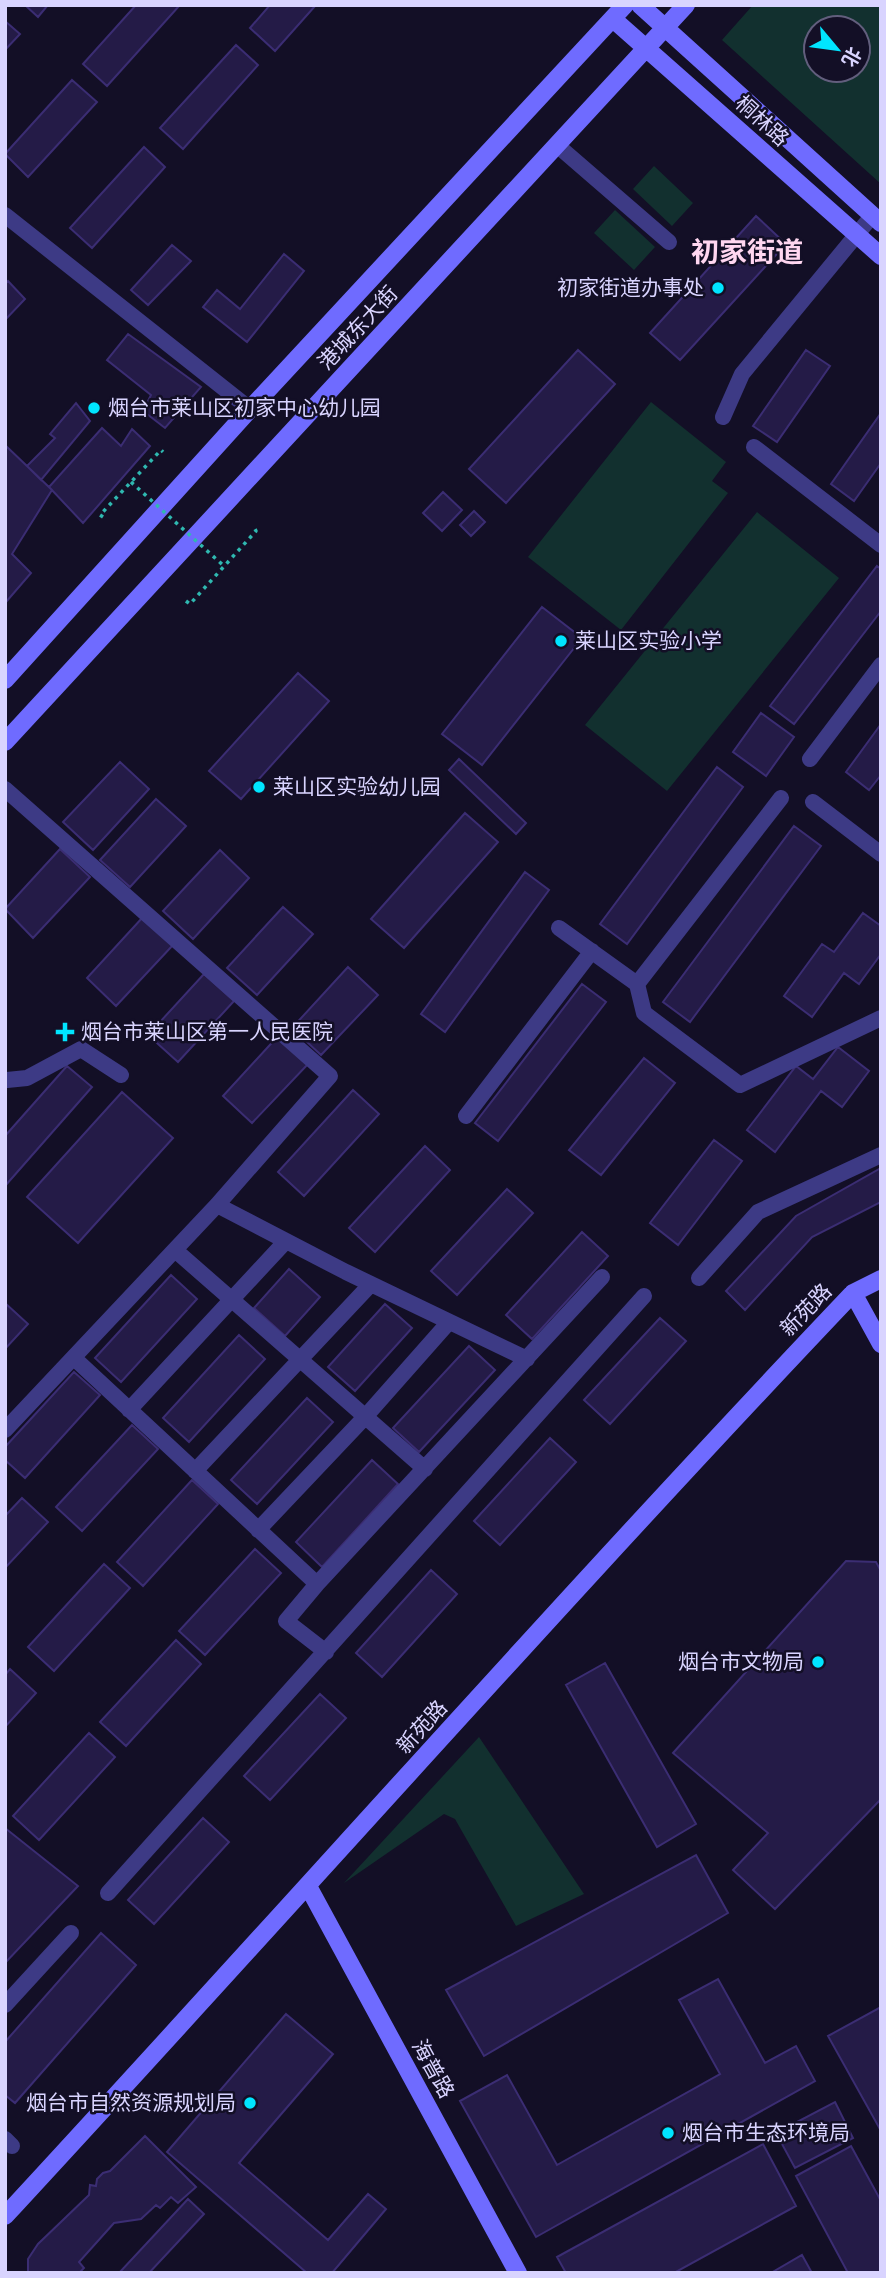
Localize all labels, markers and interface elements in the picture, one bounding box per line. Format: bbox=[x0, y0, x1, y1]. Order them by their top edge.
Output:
north arrow bbox=[802, 14, 872, 84]
text: 北 bbox=[836, 43, 868, 72]
street label: 桐林路 bbox=[730, 89, 795, 152]
district label: 初家街道 bbox=[691, 232, 803, 270]
place label: 初家街道办事处 bbox=[557, 273, 704, 301]
street label: 港城东大街 bbox=[311, 279, 403, 375]
marker: 初家街道办事处 bbox=[710, 280, 726, 296]
place label: 烟台市莱山区初家中心幼儿园 bbox=[108, 393, 381, 421]
marker: 烟台市莱山区初家中心幼儿园 bbox=[86, 400, 102, 416]
place label: 莱山区实验小学 bbox=[575, 626, 722, 654]
marker: 莱山区实验小学 bbox=[553, 633, 569, 649]
place label: 莱山区实验幼儿园 bbox=[273, 772, 441, 800]
marker: 莱山区实验幼儿园 bbox=[251, 779, 267, 795]
place label: 烟台市莱山区第一人民医院 bbox=[81, 1017, 333, 1045]
marker: 烟台市莱山区第一人民医院 bbox=[55, 1022, 75, 1042]
street label: 新苑路 bbox=[773, 1277, 837, 1342]
place label: 烟台市文物局 bbox=[678, 1647, 804, 1675]
marker: 烟台市文物局 bbox=[810, 1654, 826, 1670]
street label: 新苑路 bbox=[390, 1694, 453, 1759]
street label: 海普路 bbox=[406, 2034, 461, 2103]
place label: 烟台市自然资源规划局 bbox=[26, 2088, 236, 2116]
marker: 烟台市自然资源规划局 bbox=[242, 2095, 258, 2111]
place label: 烟台市生态环境局 bbox=[682, 2118, 850, 2146]
marker: 烟台市生态环境局 bbox=[660, 2125, 676, 2141]

